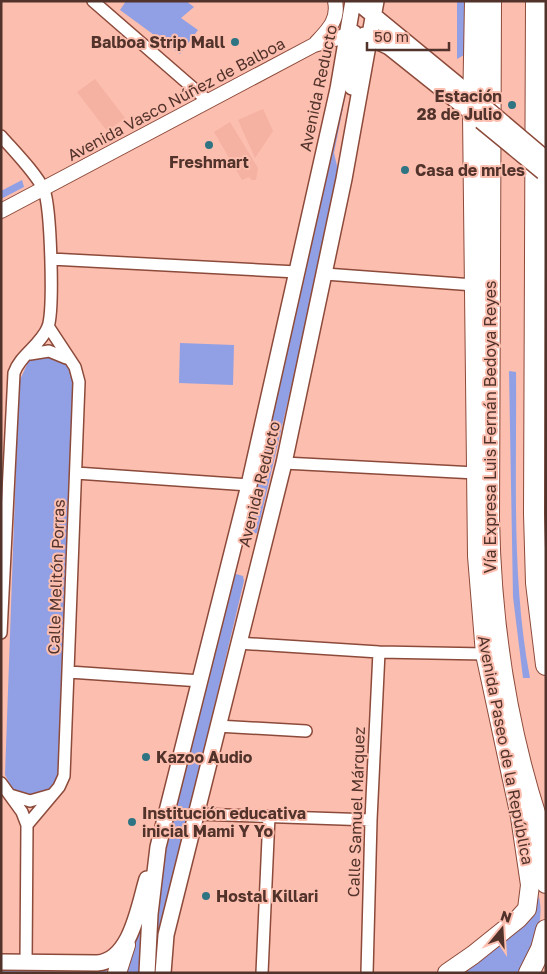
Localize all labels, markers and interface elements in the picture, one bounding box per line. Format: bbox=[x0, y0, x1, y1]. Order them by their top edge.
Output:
scale bar bbox=[367, 20, 450, 52]
street label: Avenida Reducto bbox=[295, 23, 341, 153]
text: 50 m bbox=[374, 27, 409, 45]
place label: Balboa Strip Mall bbox=[91, 32, 226, 52]
street label: Avenida Vasco Núñez de Balboa bbox=[64, 33, 288, 165]
marker: Balboa Strip Mall bbox=[229, 36, 241, 48]
place label: Estación 28 de Julio bbox=[417, 86, 502, 124]
marker: Estación 28 de Julio bbox=[506, 99, 518, 111]
marker: Freshmart bbox=[203, 139, 215, 151]
place label: Freshmart bbox=[169, 152, 249, 172]
place label: Casa de mrles bbox=[415, 160, 525, 180]
marker: Casa de mrles bbox=[399, 164, 411, 176]
street label: Vía Expresa Luis Fernán Bedoya Reyes bbox=[480, 281, 500, 573]
street label: Avenida Reducto bbox=[234, 419, 284, 549]
street label: Calle Melitón Porras bbox=[43, 499, 69, 655]
street label: Avenida Paseo de la República bbox=[474, 634, 538, 866]
street label: Calle Samuel Márquez bbox=[343, 726, 369, 898]
place label: Kazoo Audio bbox=[156, 747, 253, 767]
marker: Kazoo Audio bbox=[140, 751, 152, 763]
place label: Institución educativa inicial Mami Y Yo bbox=[142, 803, 306, 841]
marker: Institución educativa inicial Mami Y Yo bbox=[126, 816, 138, 828]
place label: Hostal Killari bbox=[216, 886, 318, 906]
marker: Hostal Killari bbox=[200, 890, 212, 902]
north arrow bbox=[477, 904, 527, 954]
text: N bbox=[498, 906, 514, 926]

